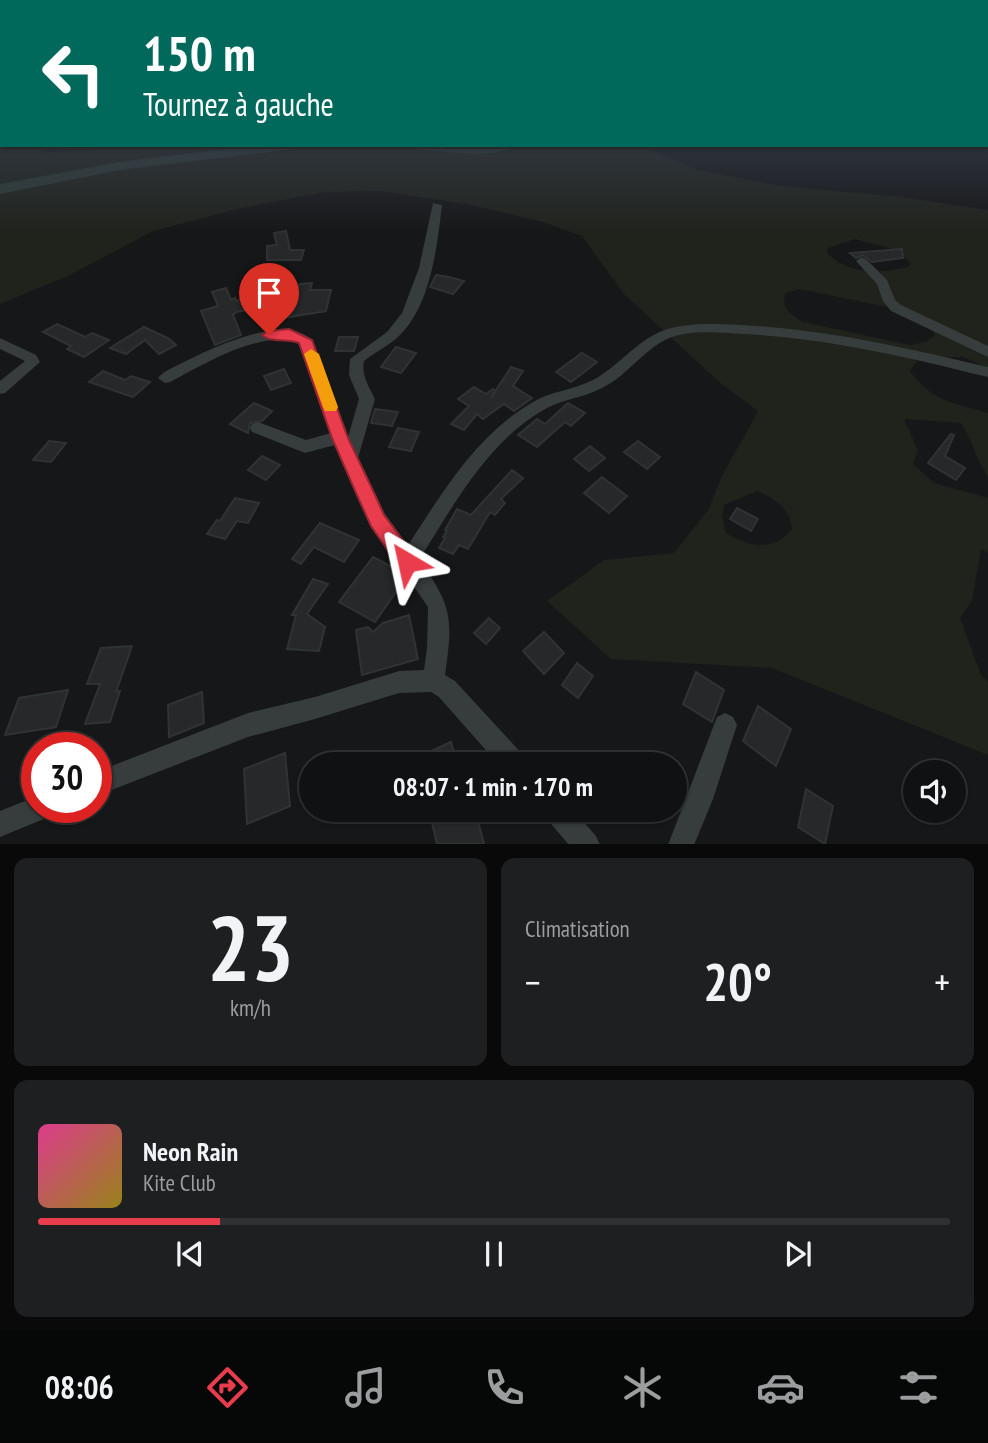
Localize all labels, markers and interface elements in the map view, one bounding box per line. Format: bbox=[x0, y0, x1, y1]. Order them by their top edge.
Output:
text: 150 m bbox=[143, 21, 256, 85]
icon: left bbox=[28, 28, 119, 119]
text: Tournez à gauche bbox=[143, 83, 334, 125]
pin bbox=[239, 263, 299, 335]
icon: arrive bbox=[250, 274, 288, 312]
position arrow bbox=[370, 525, 444, 599]
speed limit sign: 30 bbox=[21, 732, 112, 823]
map controls bbox=[903, 760, 966, 823]
button: sound bbox=[903, 760, 966, 823]
text: 08:07 · 1 min · 170 m bbox=[393, 770, 593, 803]
text: 23 bbox=[207, 888, 294, 1006]
text: Climatisation bbox=[525, 914, 630, 943]
text: 20° bbox=[703, 948, 772, 1015]
text: − bbox=[525, 957, 541, 1006]
text: + bbox=[934, 957, 950, 1006]
text: km/h bbox=[230, 993, 271, 1022]
text: Neon Rain bbox=[143, 1135, 238, 1168]
text: Kite Club bbox=[143, 1168, 216, 1197]
icon: previous bbox=[171, 1235, 209, 1273]
icon: pause bbox=[475, 1235, 513, 1273]
icon: next bbox=[779, 1235, 817, 1273]
icon: directions bbox=[203, 1363, 252, 1412]
icon: music bbox=[341, 1363, 390, 1412]
icon: phone bbox=[480, 1363, 529, 1412]
icon: climate bbox=[618, 1363, 667, 1412]
icon: car bbox=[756, 1363, 805, 1412]
icon: filters bbox=[894, 1363, 943, 1412]
text: 08:06 bbox=[45, 1366, 114, 1408]

